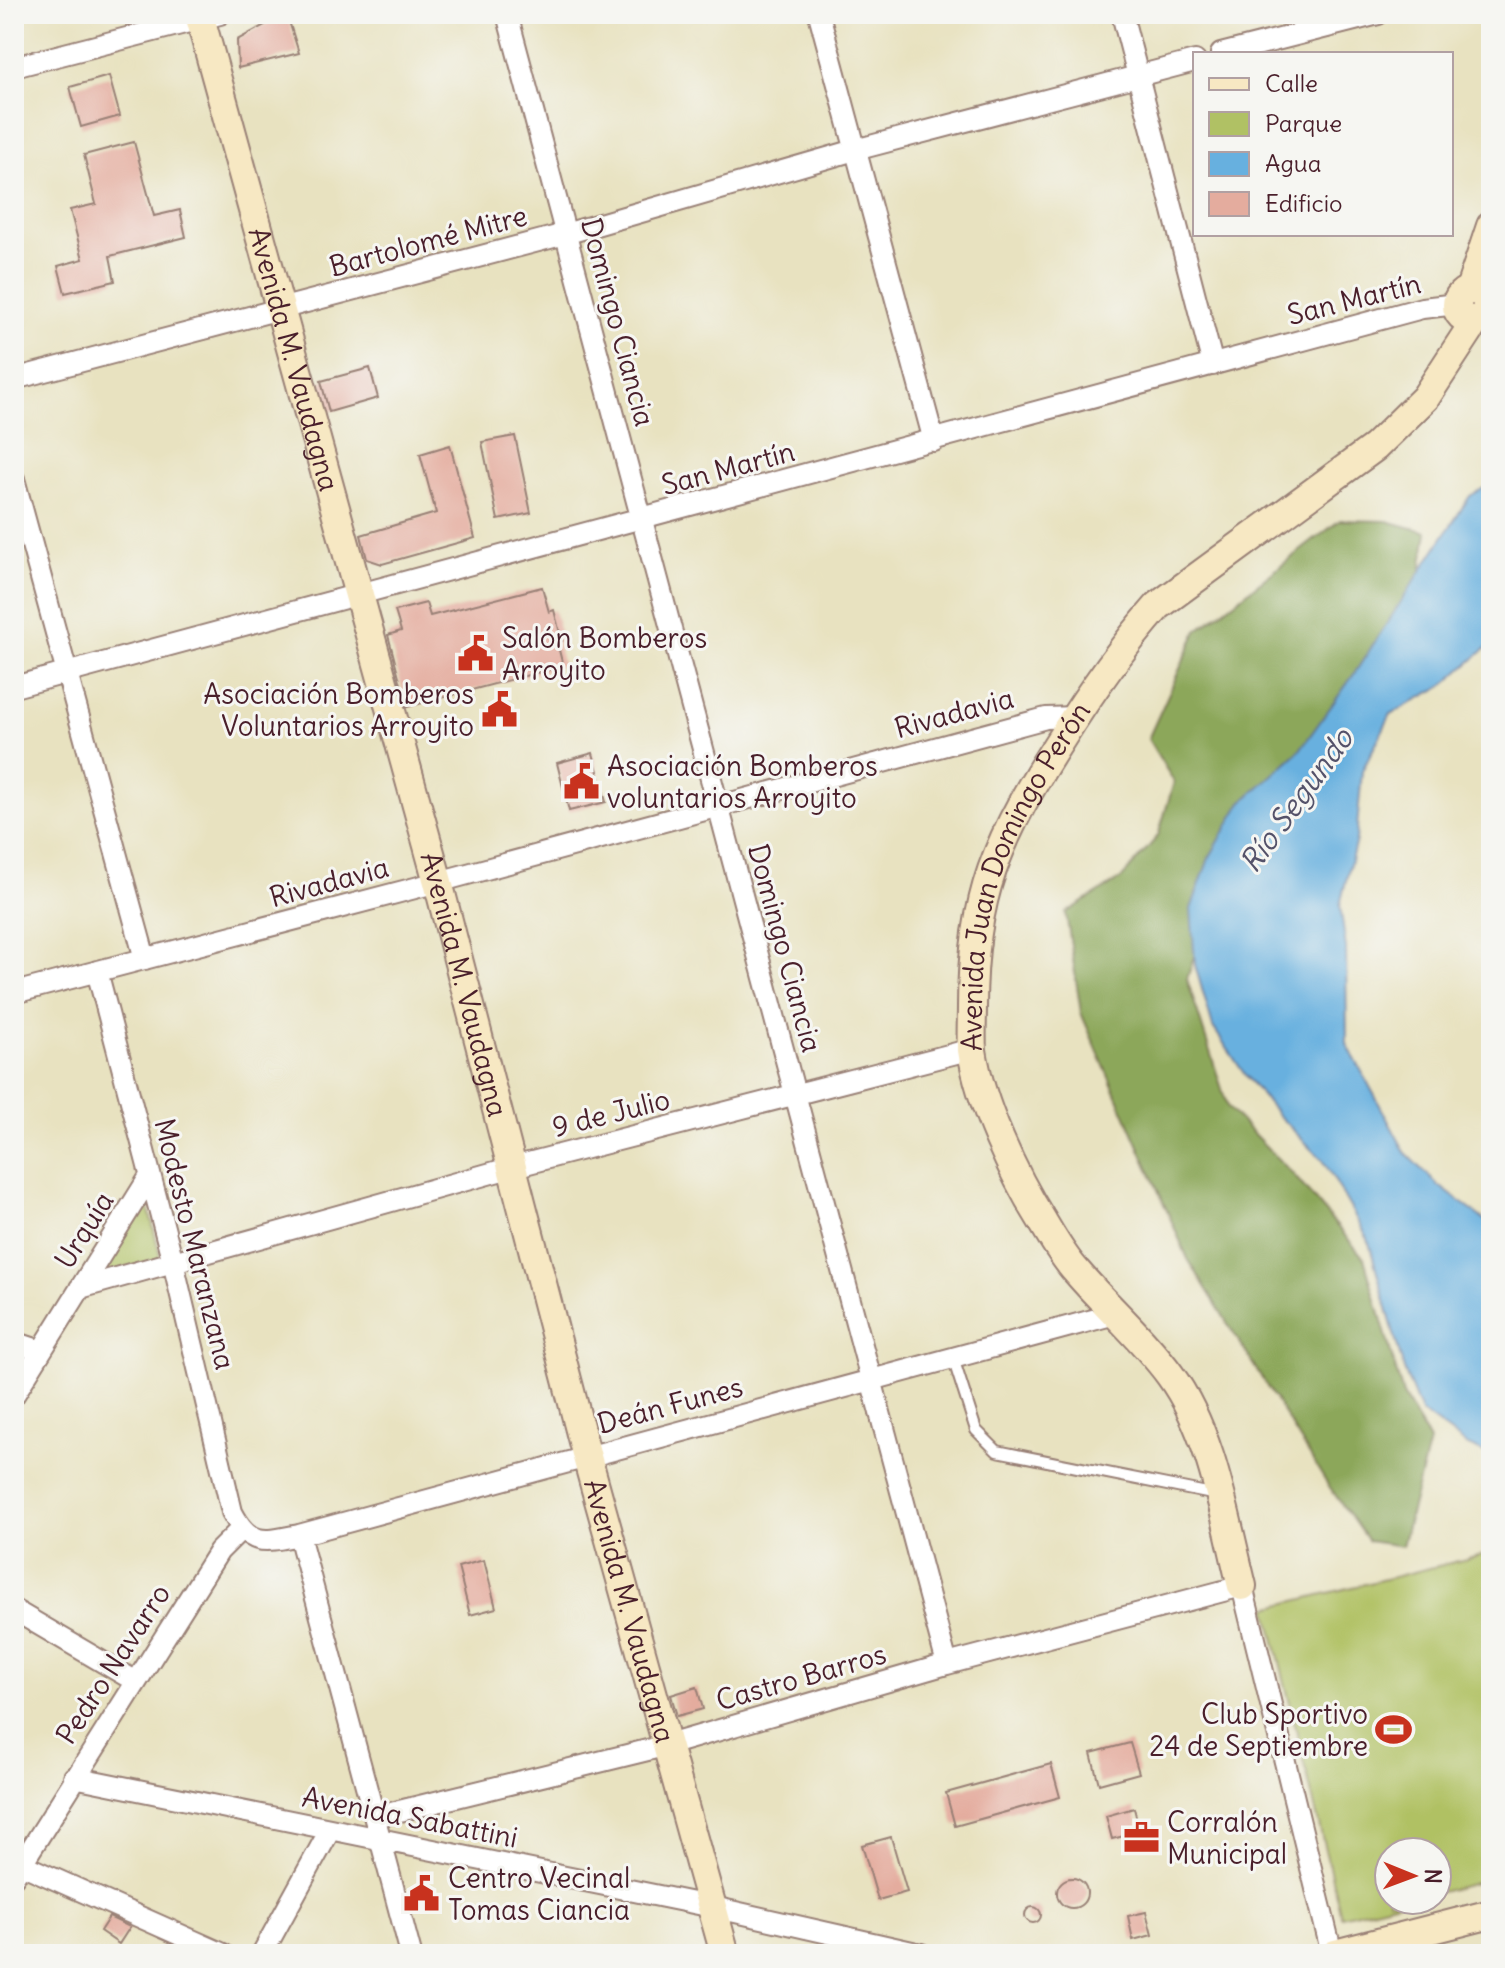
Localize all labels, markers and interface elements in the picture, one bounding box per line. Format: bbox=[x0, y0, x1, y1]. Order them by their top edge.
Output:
legend bbox=[1193, 52, 1453, 236]
text: Calle bbox=[1265, 68, 1318, 98]
text: Parque bbox=[1265, 108, 1342, 138]
text: Agua bbox=[1265, 148, 1321, 178]
text: Edificio bbox=[1265, 188, 1343, 218]
street label: Bartolomé Mitre bbox=[325, 197, 531, 285]
street label: Domingo Ciancia bbox=[573, 214, 663, 430]
street label: Avenida M. Vaudagna bbox=[241, 223, 347, 495]
street label: San Martín bbox=[1284, 265, 1424, 333]
street label: San Martín bbox=[658, 433, 798, 503]
place label: Salón Bomberos Arroyito bbox=[502, 620, 707, 688]
public building icon: Salón Bomberos Arroyito bbox=[457, 635, 495, 673]
place label: Asociación Bomberos Voluntarios Arroyito bbox=[203, 676, 474, 744]
street label: Rivadavia bbox=[891, 680, 1017, 746]
public building icon: Asociación Bomberos Voluntarios Arroyito bbox=[481, 691, 519, 729]
street label: Avenida Juan Domingo Perón bbox=[953, 695, 1098, 1052]
water label: Río Segundo bbox=[1231, 719, 1362, 879]
place label: Asociación Bomberos voluntarios Arroyito bbox=[607, 748, 878, 816]
public building icon: Asociación Bomberos voluntarios Arroyito bbox=[562, 763, 600, 801]
street label: Domingo Ciancia bbox=[740, 840, 830, 1056]
street label: Avenida M. Vaudagna bbox=[413, 848, 516, 1120]
street label: Rivadavia bbox=[266, 849, 392, 915]
street label: 9 de Julio bbox=[549, 1081, 673, 1145]
street label: Modesto Maranzana bbox=[146, 1115, 244, 1373]
street label: Urquía bbox=[46, 1185, 122, 1275]
street label: Deán Funes bbox=[593, 1368, 747, 1442]
street label: Avenida M. Vaudagna bbox=[576, 1475, 683, 1747]
street label: Pedro Navarro bbox=[48, 1577, 178, 1751]
street label: Castro Barros bbox=[712, 1636, 890, 1718]
place label: Club Sportivo 24 de Septiembre bbox=[1149, 1696, 1368, 1764]
sports icon: Club Sportivo 24 de Septiembre bbox=[1375, 1711, 1413, 1749]
street label: Avenida Sabattini bbox=[299, 1778, 521, 1856]
place label: Corralón Municipal bbox=[1167, 1804, 1287, 1872]
office icon: Corralón Municipal bbox=[1122, 1819, 1160, 1857]
north arrow bbox=[1373, 1836, 1453, 1916]
place label: Centro Vecinal Tomas Ciancia bbox=[448, 1860, 630, 1928]
text: N bbox=[1419, 1869, 1447, 1884]
public building icon: Centro Vecinal Tomas Ciancia bbox=[403, 1875, 441, 1913]

